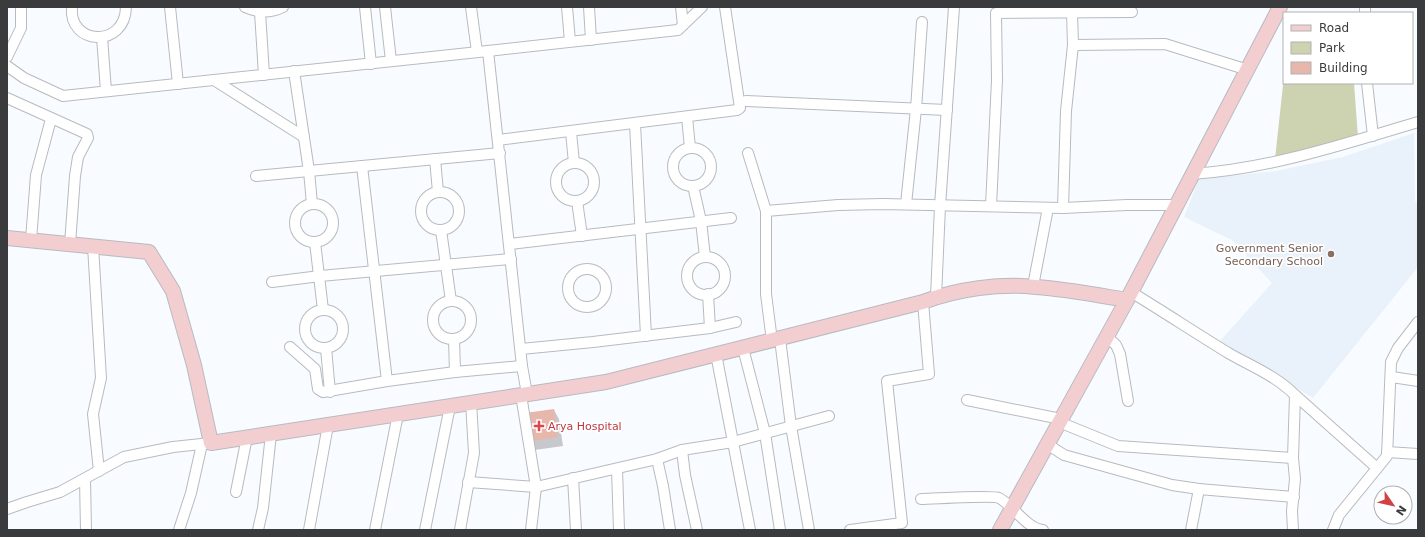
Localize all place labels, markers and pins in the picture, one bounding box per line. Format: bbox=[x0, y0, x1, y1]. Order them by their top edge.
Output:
place label: Government Senior Secondary School bbox=[1216, 242, 1323, 268]
marker: Government Senior Secondary School bbox=[1326, 249, 1336, 259]
marker: Arya Hospital bbox=[533, 420, 545, 432]
place label: Arya Hospital bbox=[548, 420, 622, 433]

